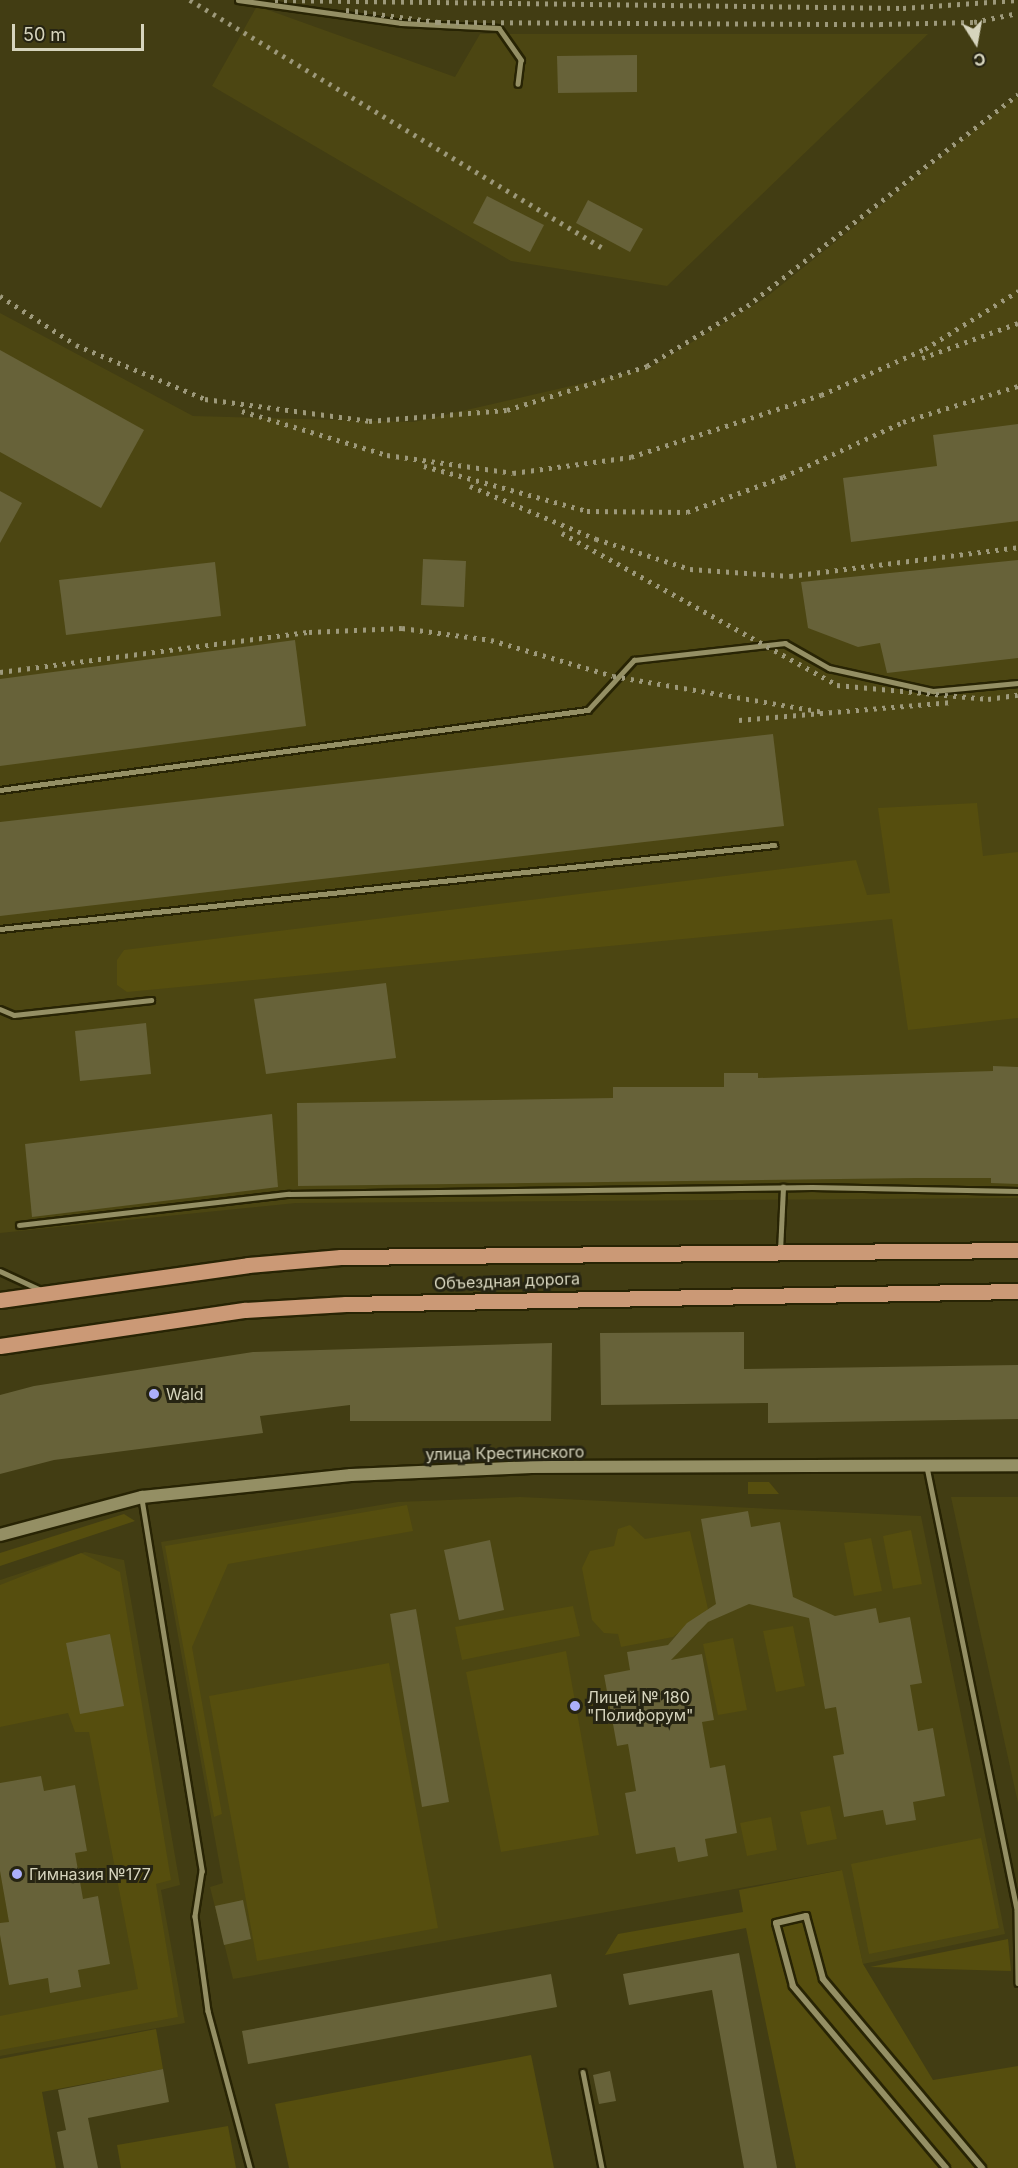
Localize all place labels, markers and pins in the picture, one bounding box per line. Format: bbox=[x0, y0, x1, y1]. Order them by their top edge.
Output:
place label: Wald bbox=[166, 1384, 204, 1404]
marker: Wald bbox=[147, 1387, 161, 1401]
place label: Лицей № 180 "Полифорум" bbox=[587, 1687, 693, 1725]
marker: Лицей № 180 "Полифорум" bbox=[568, 1699, 582, 1713]
place label: Гимназия №177 bbox=[29, 1864, 151, 1884]
marker: Гимназия №177 bbox=[10, 1867, 24, 1881]

